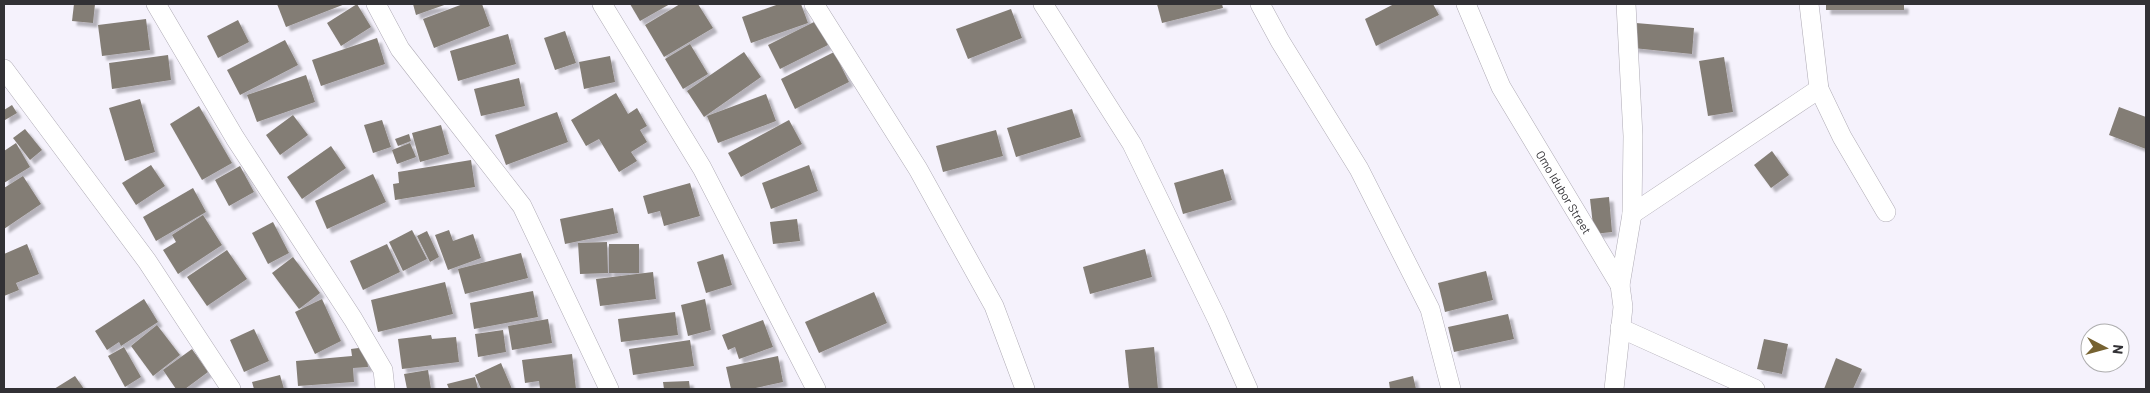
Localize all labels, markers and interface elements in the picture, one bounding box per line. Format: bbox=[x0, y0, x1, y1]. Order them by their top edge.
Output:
street label: Omo Idubor Street bbox=[1534, 148, 1594, 236]
north arrow bbox=[2080, 323, 2130, 373]
text: N bbox=[2109, 344, 2127, 355]

